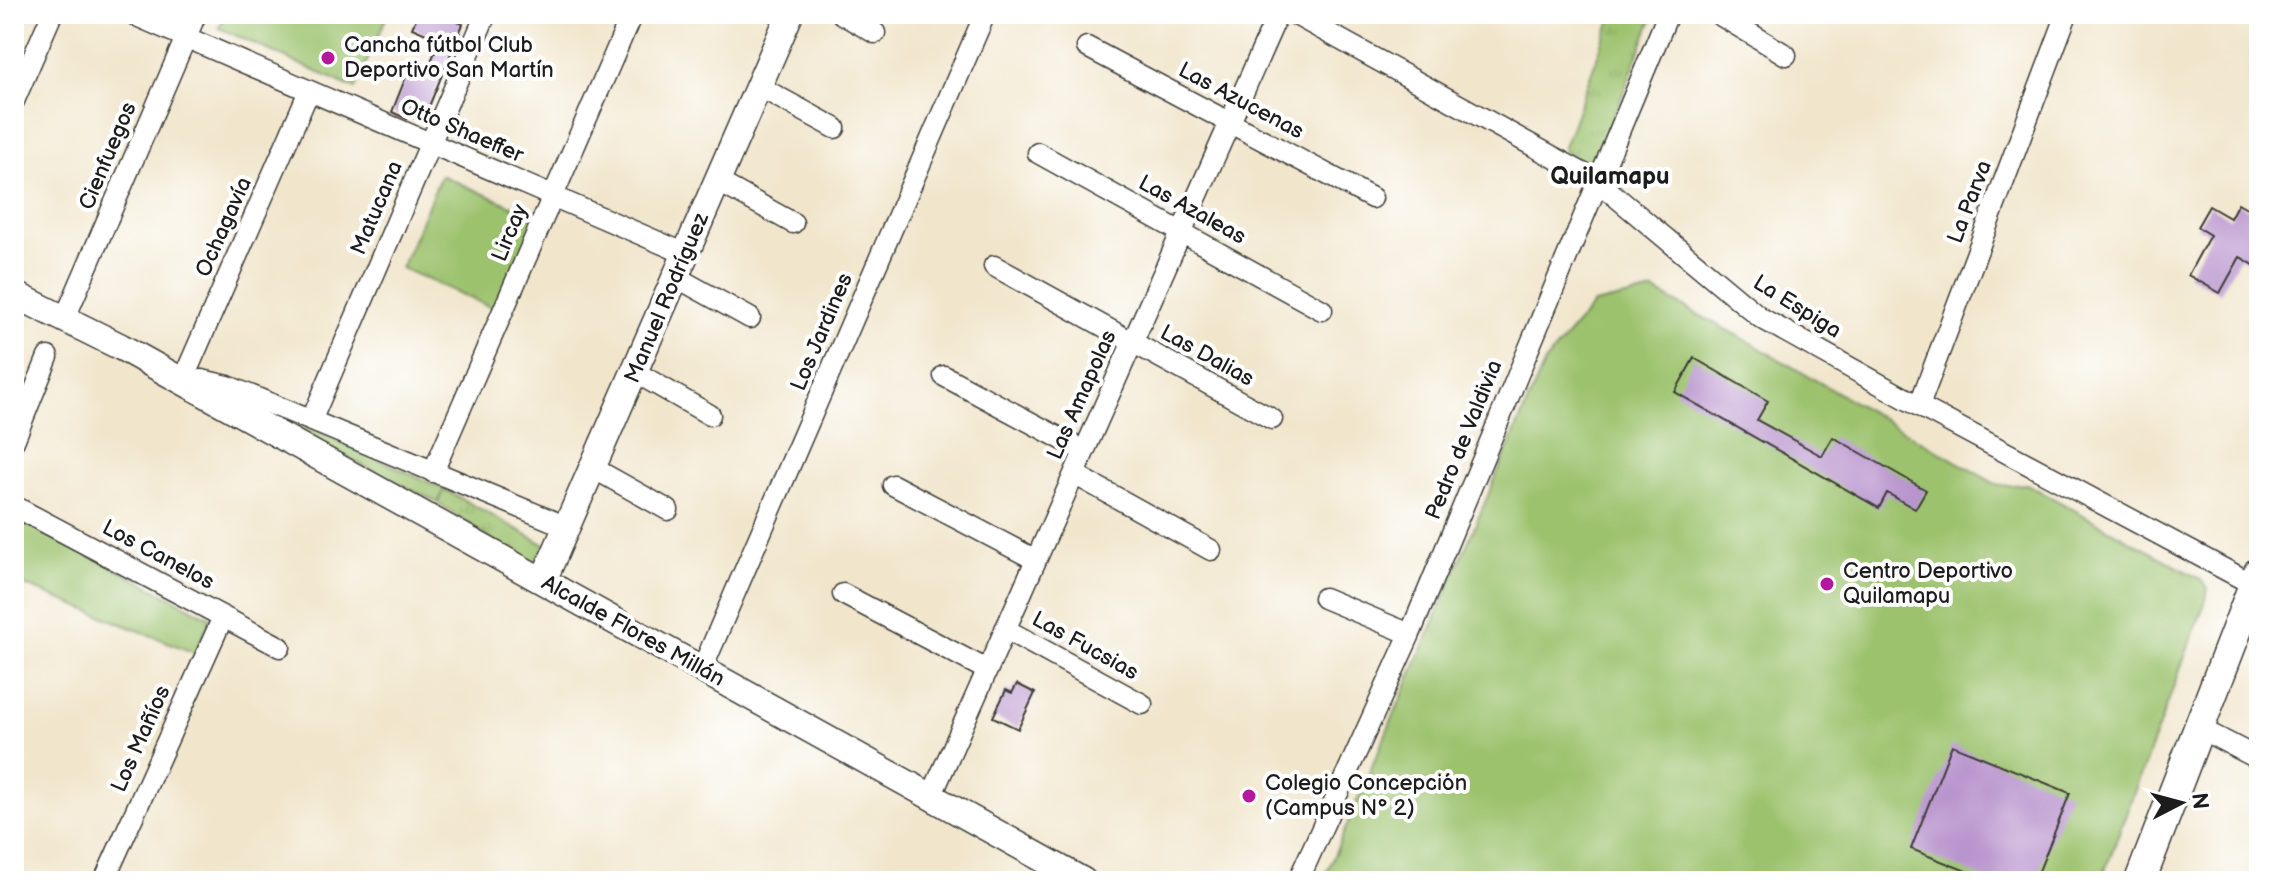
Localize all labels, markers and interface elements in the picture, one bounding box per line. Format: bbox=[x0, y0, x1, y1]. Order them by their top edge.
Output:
place label: Cancha fútbol Club Deportivo San Martín bbox=[344, 32, 554, 84]
marker: Cancha fútbol Club Deportivo San Martín bbox=[319, 49, 337, 67]
street label: Las Azucenas bbox=[1174, 57, 1308, 145]
street label: Otto Shaeffer bbox=[397, 93, 528, 169]
street label: Cienfuegos bbox=[73, 98, 143, 214]
street label: Matucana bbox=[345, 157, 409, 259]
street label: La Parva bbox=[1942, 157, 1998, 247]
district label: Quilamapu bbox=[1551, 162, 1669, 191]
street label: Las Azaleas bbox=[1134, 169, 1250, 251]
street label: Ochagavía bbox=[190, 173, 258, 281]
street label: Lircay bbox=[486, 200, 534, 266]
street label: Manuel Rodríguez bbox=[619, 208, 715, 387]
street label: Los Jardines bbox=[785, 269, 859, 395]
street label: La Espiga bbox=[1748, 269, 1846, 345]
street label: Las Dalias bbox=[1155, 319, 1259, 393]
street label: Las Amapolas bbox=[1041, 326, 1123, 464]
street label: Pedro de Valdivia bbox=[1420, 356, 1508, 524]
street label: Los Canelos bbox=[97, 514, 219, 596]
place label: Centro Deportivo Quilamapu bbox=[1843, 558, 2013, 610]
street label: Alcalde Flores Millán bbox=[537, 569, 729, 693]
marker: Centro Deportivo Quilamapu bbox=[1818, 575, 1836, 593]
street label: Las Fucsias bbox=[1027, 606, 1143, 686]
street label: Los Mañíos bbox=[106, 681, 177, 796]
north arrow bbox=[2141, 763, 2221, 843]
place label: Colegio Concepción (Campus N° 2) bbox=[1265, 770, 1467, 822]
marker: Colegio Concepción (Campus N° 2) bbox=[1240, 787, 1258, 805]
text: N bbox=[2185, 791, 2214, 811]

